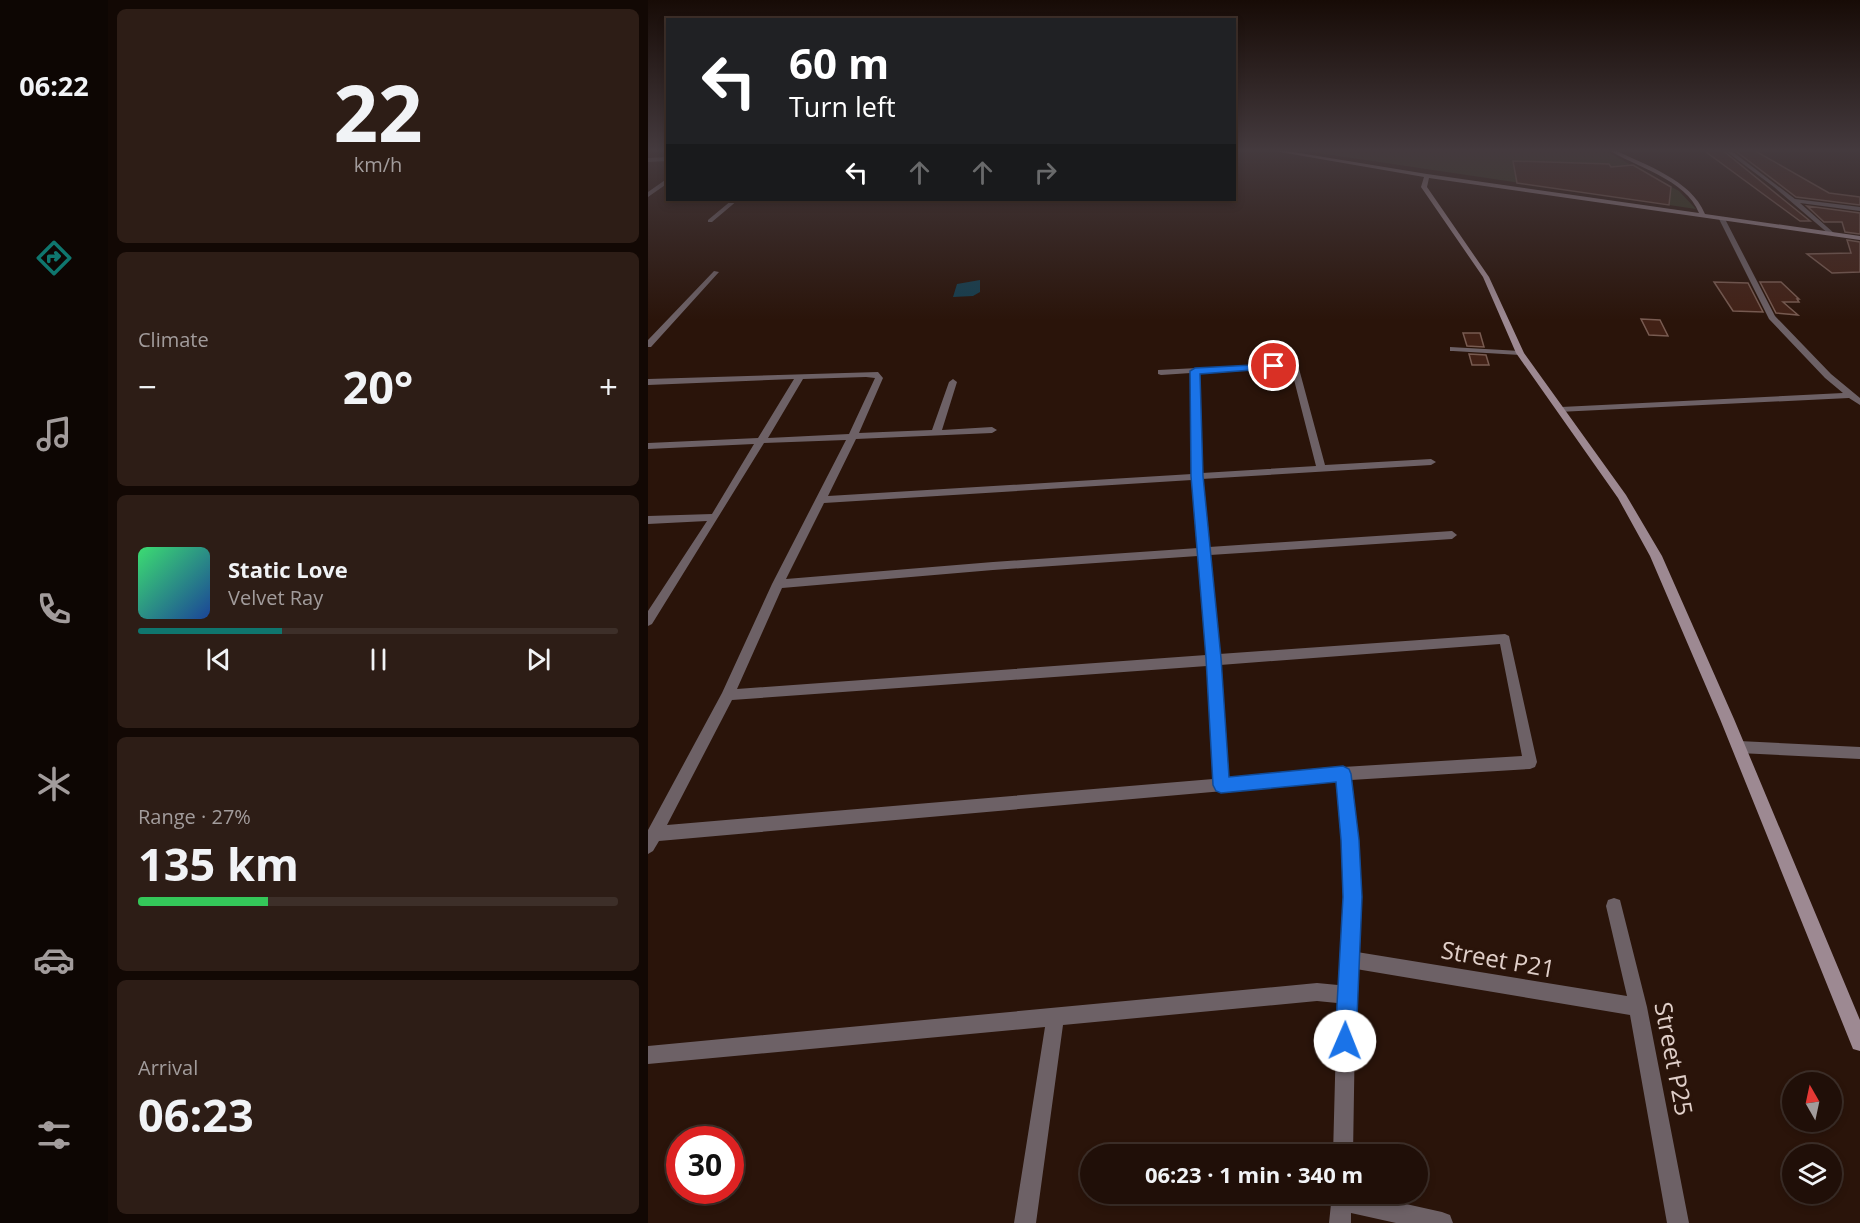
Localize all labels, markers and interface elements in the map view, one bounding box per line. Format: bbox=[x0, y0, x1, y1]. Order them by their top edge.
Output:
text: 60 m bbox=[789, 34, 889, 91]
icon: left bbox=[690, 42, 768, 120]
text: 22 bbox=[333, 59, 423, 165]
text: 06:22 bbox=[19, 67, 89, 104]
text: Turn left bbox=[789, 88, 896, 125]
text: km/h bbox=[354, 151, 402, 178]
icon: left bbox=[840, 156, 873, 189]
icon: ahead bbox=[903, 156, 936, 189]
icon: ahead bbox=[966, 156, 999, 189]
icon: right bbox=[1029, 156, 1062, 189]
icon: directions bbox=[33, 237, 75, 279]
text: Climate bbox=[138, 326, 209, 353]
pin bbox=[1248, 340, 1299, 391]
icon: arrive bbox=[1257, 349, 1290, 382]
text: 20° bbox=[343, 356, 413, 417]
text: − bbox=[138, 364, 157, 409]
text: + bbox=[599, 364, 618, 409]
icon: music bbox=[33, 413, 75, 455]
text: Static Love bbox=[228, 554, 348, 584]
text: Velvet Ray bbox=[228, 584, 323, 611]
icon: phone bbox=[33, 588, 75, 630]
icon: previous bbox=[202, 643, 235, 676]
icon: pause bbox=[362, 643, 395, 676]
icon: next bbox=[522, 643, 555, 676]
icon: climate bbox=[33, 763, 75, 805]
text: Range · 27% bbox=[138, 803, 251, 830]
text: 135 km bbox=[138, 833, 299, 894]
street label: Street P21 bbox=[1439, 932, 1558, 985]
icon: car bbox=[33, 939, 75, 981]
street label: Street P25 bbox=[1647, 999, 1702, 1118]
position arrow bbox=[1313, 1009, 1377, 1073]
text: Arrival bbox=[138, 1054, 198, 1081]
north arrow bbox=[1782, 1072, 1842, 1132]
map controls bbox=[1782, 1072, 1842, 1204]
text: 06:23 bbox=[138, 1084, 254, 1145]
icon: filters bbox=[33, 1114, 75, 1156]
speed limit sign: 30 bbox=[666, 1126, 744, 1204]
button: layers bbox=[1782, 1144, 1842, 1204]
text: 06:23 · 1 min · 340 m bbox=[1145, 1159, 1363, 1189]

